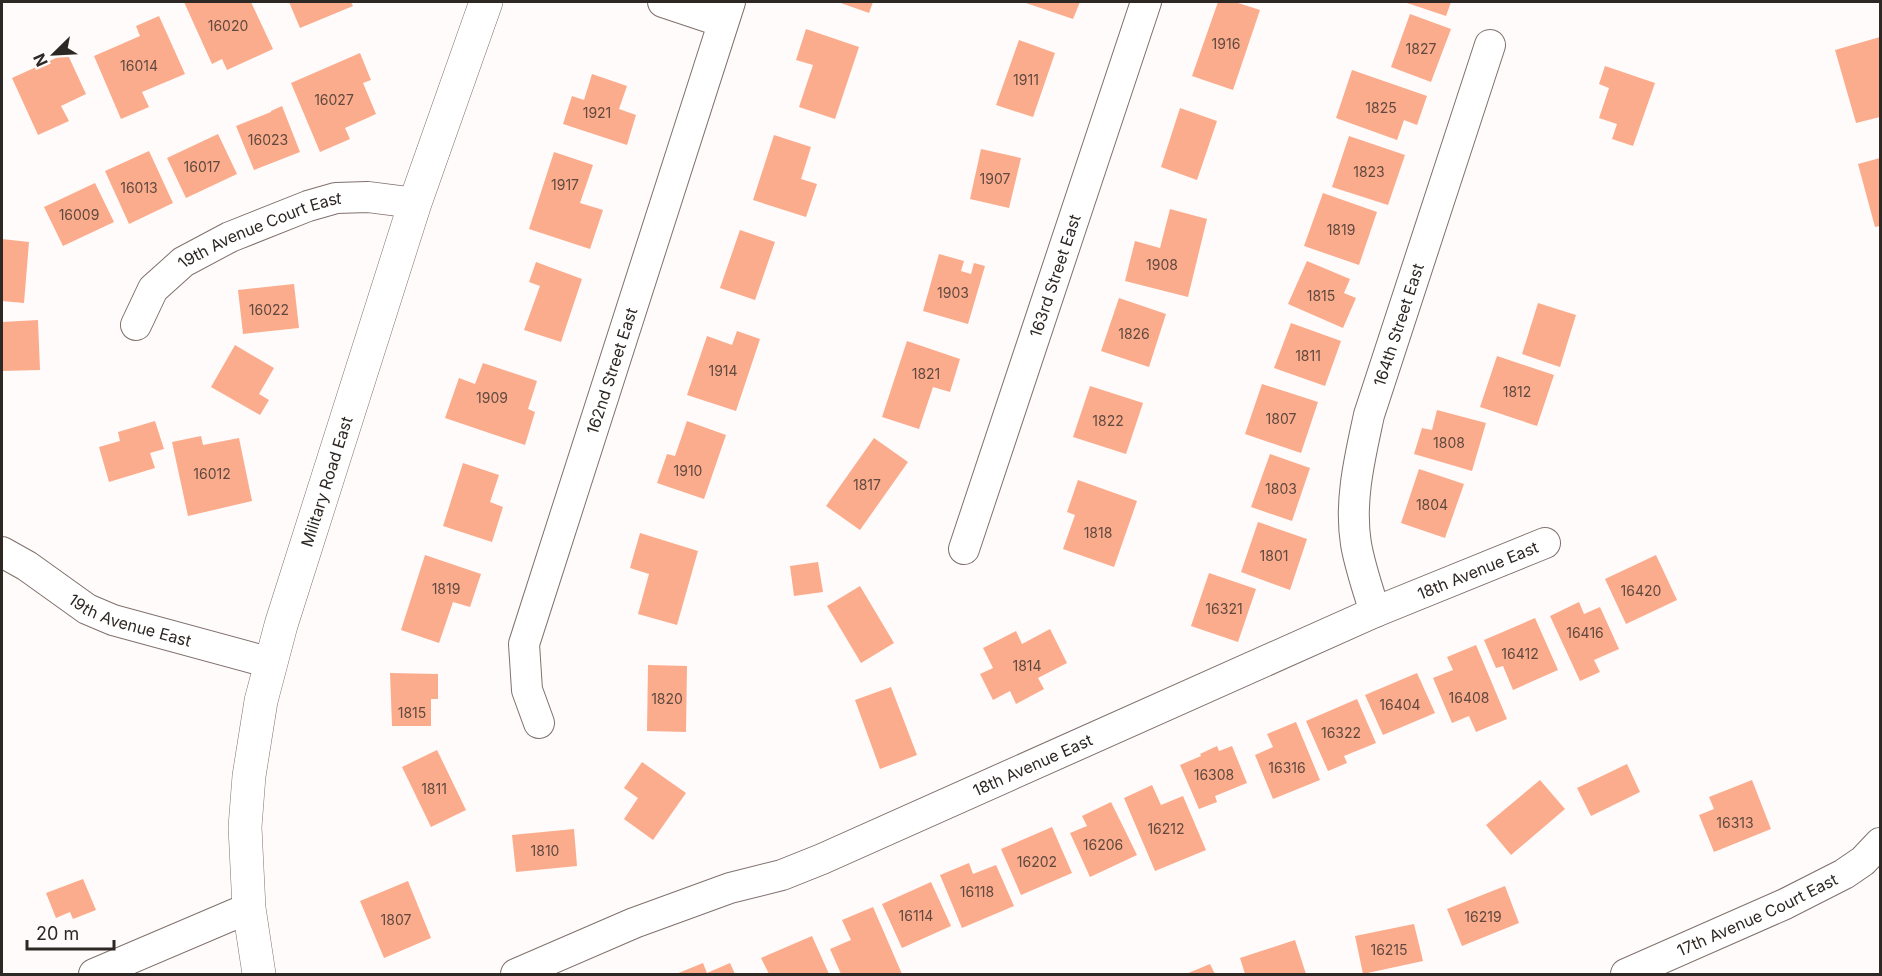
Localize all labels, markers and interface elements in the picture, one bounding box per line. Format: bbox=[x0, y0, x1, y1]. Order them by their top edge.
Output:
house number: 16020 bbox=[208, 17, 248, 34]
north arrow bbox=[24, 24, 84, 84]
house number: 1916 bbox=[1212, 35, 1240, 52]
house number: 1827 bbox=[1406, 40, 1436, 57]
text: N bbox=[29, 50, 52, 70]
house number: 16014 bbox=[120, 57, 158, 74]
house number: 1911 bbox=[1013, 71, 1039, 88]
house number: 16027 bbox=[314, 91, 354, 108]
house number: 1825 bbox=[1365, 99, 1397, 116]
house number: 1921 bbox=[583, 104, 611, 121]
house number: 16023 bbox=[248, 131, 288, 148]
house number: 16017 bbox=[184, 158, 220, 175]
house number: 1823 bbox=[1353, 163, 1385, 180]
house number: 1907 bbox=[980, 170, 1011, 187]
house number: 1917 bbox=[551, 176, 579, 193]
house number: 16013 bbox=[120, 179, 158, 196]
street label: 19th Avenue Court East bbox=[173, 188, 342, 272]
house number: 16009 bbox=[59, 206, 99, 223]
street label: 163rd Street East bbox=[1025, 212, 1085, 340]
house number: 1819 bbox=[1327, 221, 1355, 238]
house number: 1908 bbox=[1146, 256, 1178, 273]
street label: 164th Street East bbox=[1369, 261, 1428, 389]
house number: 1903 bbox=[937, 284, 969, 301]
house number: 1815 bbox=[1307, 287, 1335, 304]
house number: 16022 bbox=[249, 301, 289, 318]
street label: 162nd Street East bbox=[582, 305, 641, 437]
house number: 1826 bbox=[1118, 325, 1150, 342]
house number: 1811 bbox=[1295, 347, 1321, 364]
house number: 1914 bbox=[708, 362, 738, 379]
house number: 1821 bbox=[912, 365, 940, 382]
house number: 1812 bbox=[1503, 383, 1531, 400]
house number: 1909 bbox=[476, 389, 508, 406]
house number: 1807 bbox=[1266, 410, 1296, 427]
house number: 1822 bbox=[1092, 412, 1124, 429]
street label: Military Road East bbox=[296, 414, 357, 549]
house number: 1808 bbox=[1433, 434, 1465, 451]
house number: 1910 bbox=[674, 462, 702, 479]
house number: 16012 bbox=[193, 465, 231, 482]
house number: 1817 bbox=[853, 476, 881, 493]
house number: 1803 bbox=[1265, 480, 1297, 497]
house number: 1804 bbox=[1416, 496, 1448, 513]
house number: 1818 bbox=[1084, 524, 1112, 541]
street label: 18th Avenue East bbox=[1414, 537, 1541, 604]
house number: 1801 bbox=[1260, 547, 1288, 564]
house number: 1819 bbox=[432, 580, 460, 597]
house number: 16420 bbox=[1621, 582, 1661, 599]
street label: 19th Avenue East bbox=[65, 589, 194, 651]
house number: 16321 bbox=[1205, 600, 1243, 617]
house number: 16416 bbox=[1566, 624, 1604, 641]
house number: 16412 bbox=[1501, 645, 1539, 662]
house number: 1814 bbox=[1012, 657, 1042, 674]
house number: 16408 bbox=[1449, 689, 1489, 706]
house number: 1820 bbox=[651, 690, 683, 707]
house number: 16404 bbox=[1379, 696, 1421, 713]
house number: 1815 bbox=[398, 704, 426, 721]
house number: 16322 bbox=[1321, 724, 1361, 741]
street label: 18th Avenue East bbox=[970, 730, 1095, 800]
house number: 16316 bbox=[1268, 759, 1306, 776]
house number: 16308 bbox=[1194, 766, 1234, 783]
house number: 1811 bbox=[421, 780, 447, 797]
house number: 16313 bbox=[1716, 814, 1754, 831]
house number: 16212 bbox=[1147, 820, 1185, 837]
house number: 16206 bbox=[1083, 836, 1123, 853]
house number: 1810 bbox=[531, 842, 559, 859]
house number: 16202 bbox=[1017, 853, 1057, 870]
street label: 17th Avenue Court East bbox=[1674, 869, 1841, 960]
house number: 16118 bbox=[960, 883, 994, 900]
house number: 16114 bbox=[899, 907, 933, 924]
house number: 16219 bbox=[1464, 908, 1502, 925]
house number: 1807 bbox=[381, 911, 411, 928]
scale bar bbox=[27, 913, 114, 951]
text: 20 m bbox=[36, 923, 79, 944]
house number: 16215 bbox=[1370, 941, 1408, 958]

